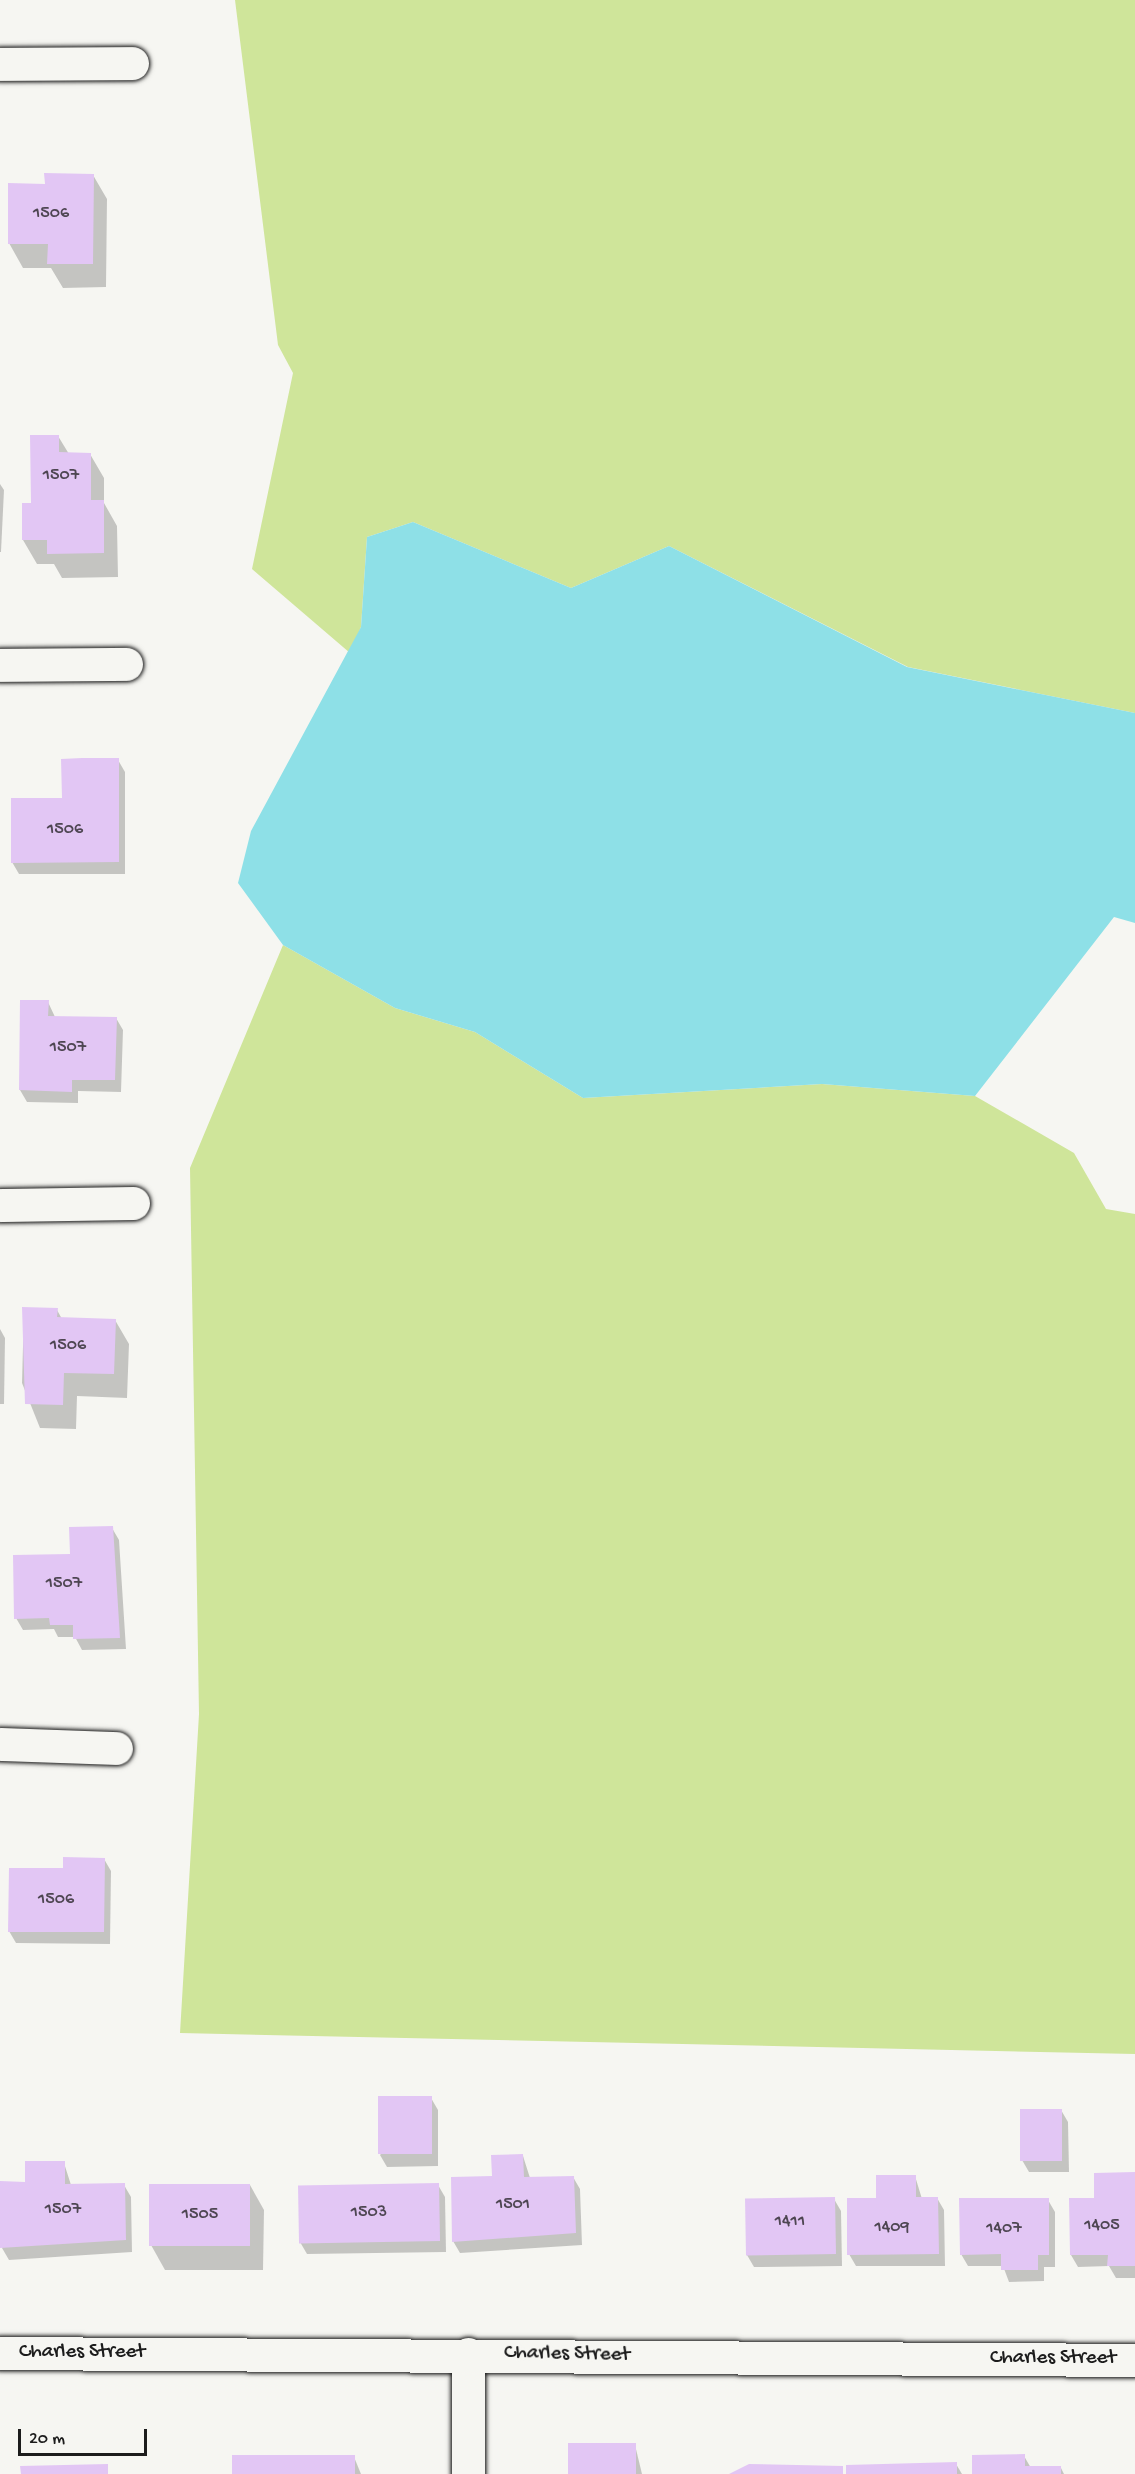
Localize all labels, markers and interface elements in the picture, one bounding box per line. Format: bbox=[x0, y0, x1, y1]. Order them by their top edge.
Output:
house number: 1506 bbox=[33, 203, 69, 225]
house number: 1507 bbox=[43, 465, 79, 487]
house number: 1506 bbox=[47, 819, 83, 841]
house number: 1507 bbox=[50, 1037, 86, 1059]
house number: 1506 bbox=[50, 1335, 86, 1357]
house number: 1507 bbox=[46, 1573, 82, 1595]
house number: 1506 bbox=[38, 1889, 74, 1911]
house number: 1501 bbox=[496, 2194, 530, 2216]
house number: 1507 bbox=[45, 2199, 81, 2221]
house number: 1503 bbox=[351, 2202, 387, 2224]
house number: 1505 bbox=[182, 2204, 218, 2226]
house number: 1411 bbox=[775, 2211, 805, 2233]
house number: 1405 bbox=[1084, 2215, 1120, 2237]
house number: 1409 bbox=[874, 2217, 910, 2239]
house number: 1407 bbox=[986, 2218, 1022, 2240]
street label: Charles Street bbox=[19, 2340, 145, 2366]
street label: Charles Street bbox=[504, 2341, 630, 2369]
street label: Charles Street bbox=[990, 2346, 1116, 2372]
scale bar bbox=[21, 2417, 150, 2455]
text: 20 m bbox=[29, 2429, 65, 2450]

